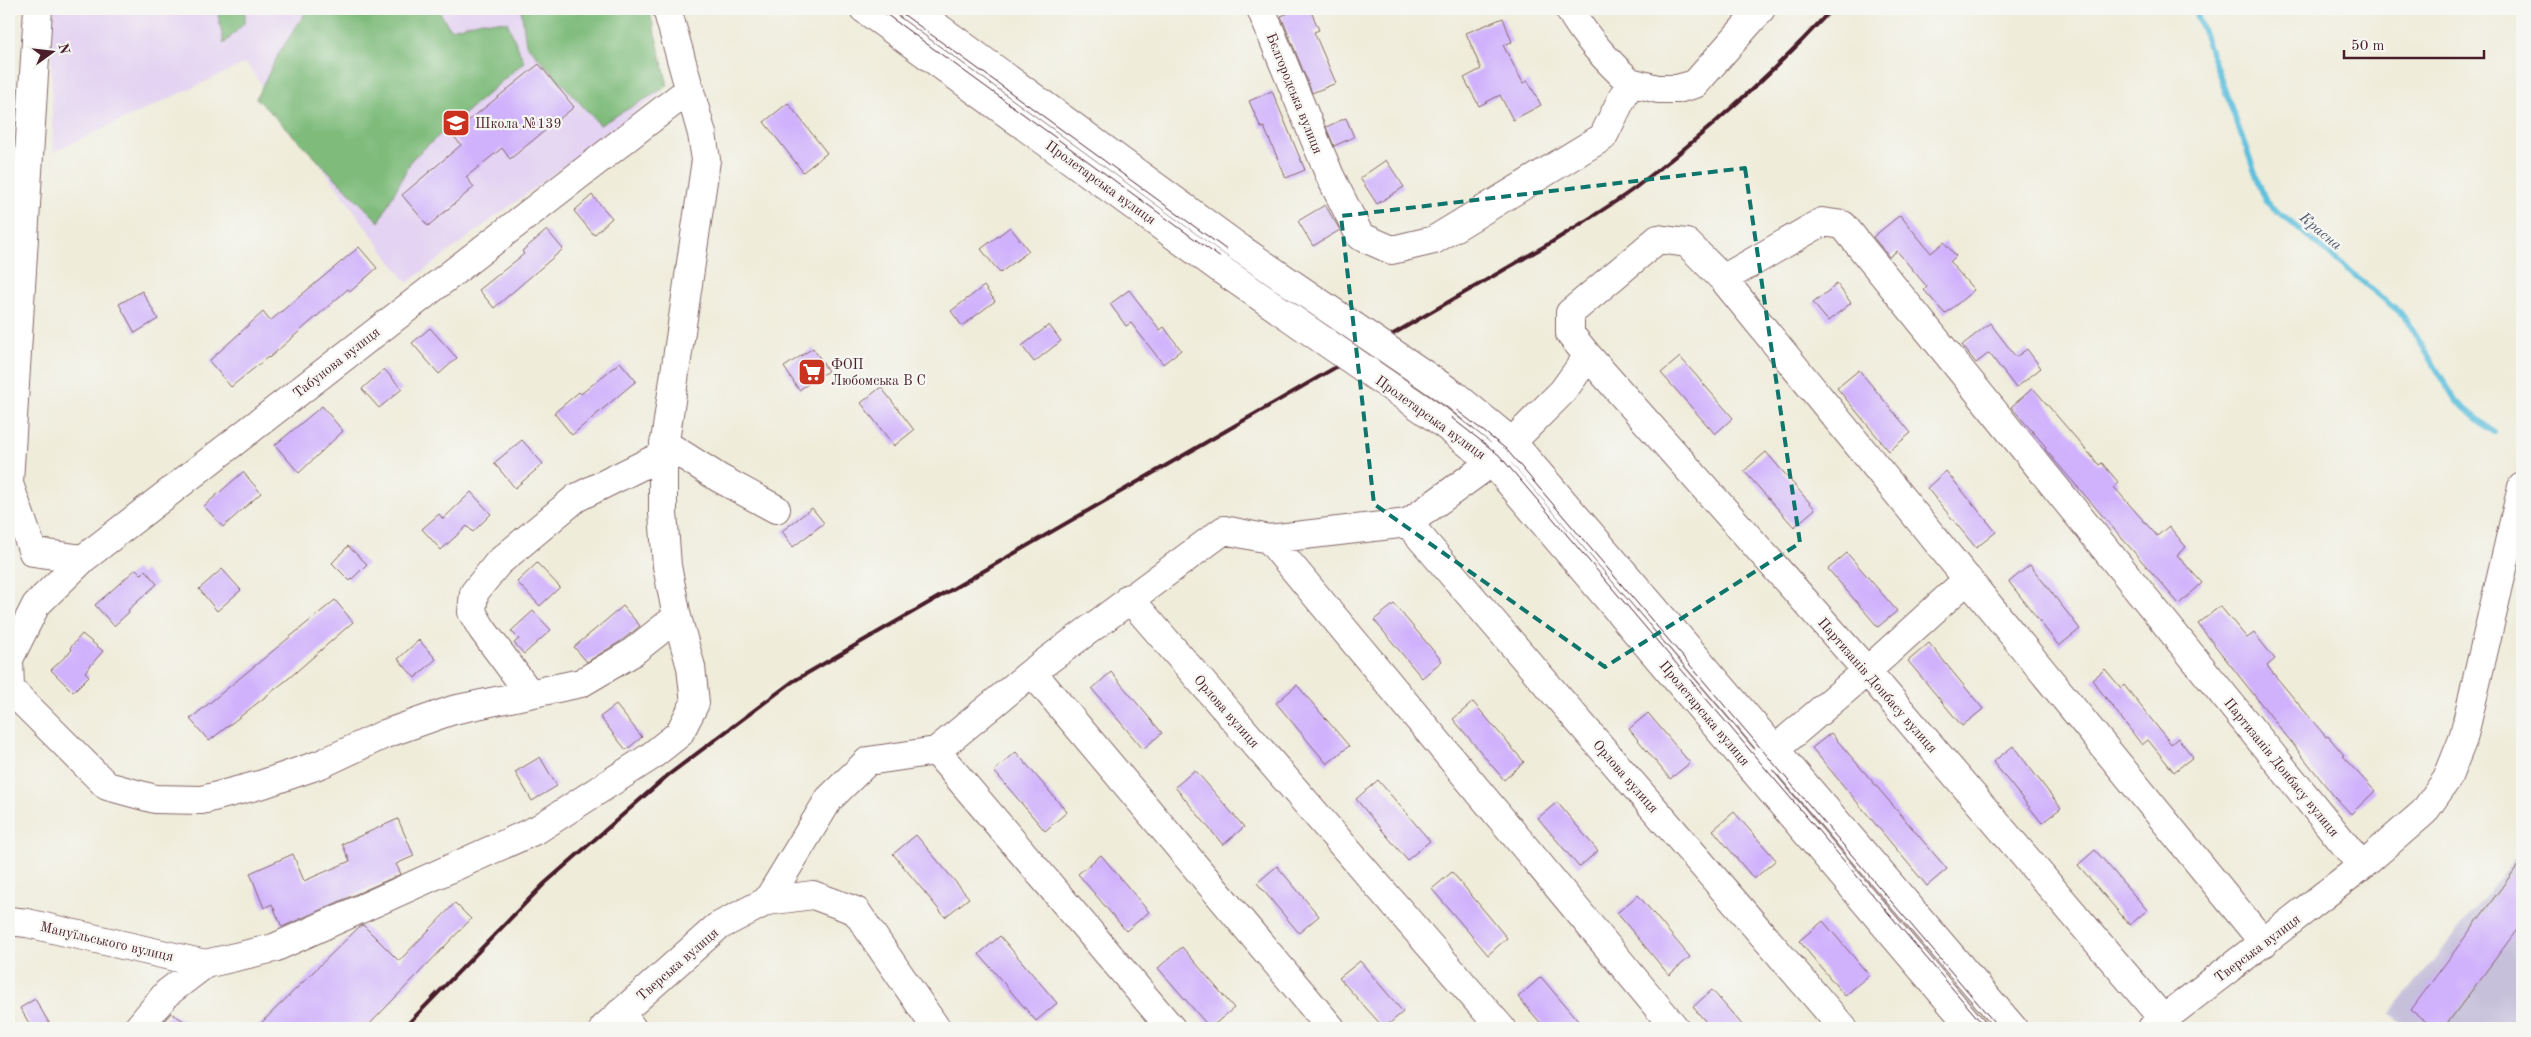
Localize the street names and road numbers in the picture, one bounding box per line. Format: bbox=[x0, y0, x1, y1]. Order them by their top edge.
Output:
street label: Бєлгородська вулиця bbox=[1263, 31, 1325, 156]
street label: Пролетарська вулиця bbox=[1043, 138, 1158, 227]
street label: Табунова вулиця bbox=[291, 325, 383, 401]
street label: Пролетарська вулиця bbox=[1373, 373, 1488, 462]
street label: Партизанів Донбасу вулиця bbox=[1815, 616, 1939, 756]
street label: Пролетарська вулиця bbox=[1656, 659, 1752, 769]
street label: Орлова вулиця bbox=[1191, 673, 1262, 751]
street label: Партизанів Донбасу вулиця bbox=[2221, 696, 2341, 839]
street label: Орлова вулиця bbox=[1590, 738, 1661, 816]
street label: Тверська вулиця bbox=[2212, 912, 2303, 985]
street label: Мануїльського вулиця bbox=[39, 920, 175, 964]
street label: Тверська вулиця bbox=[634, 926, 721, 1004]

